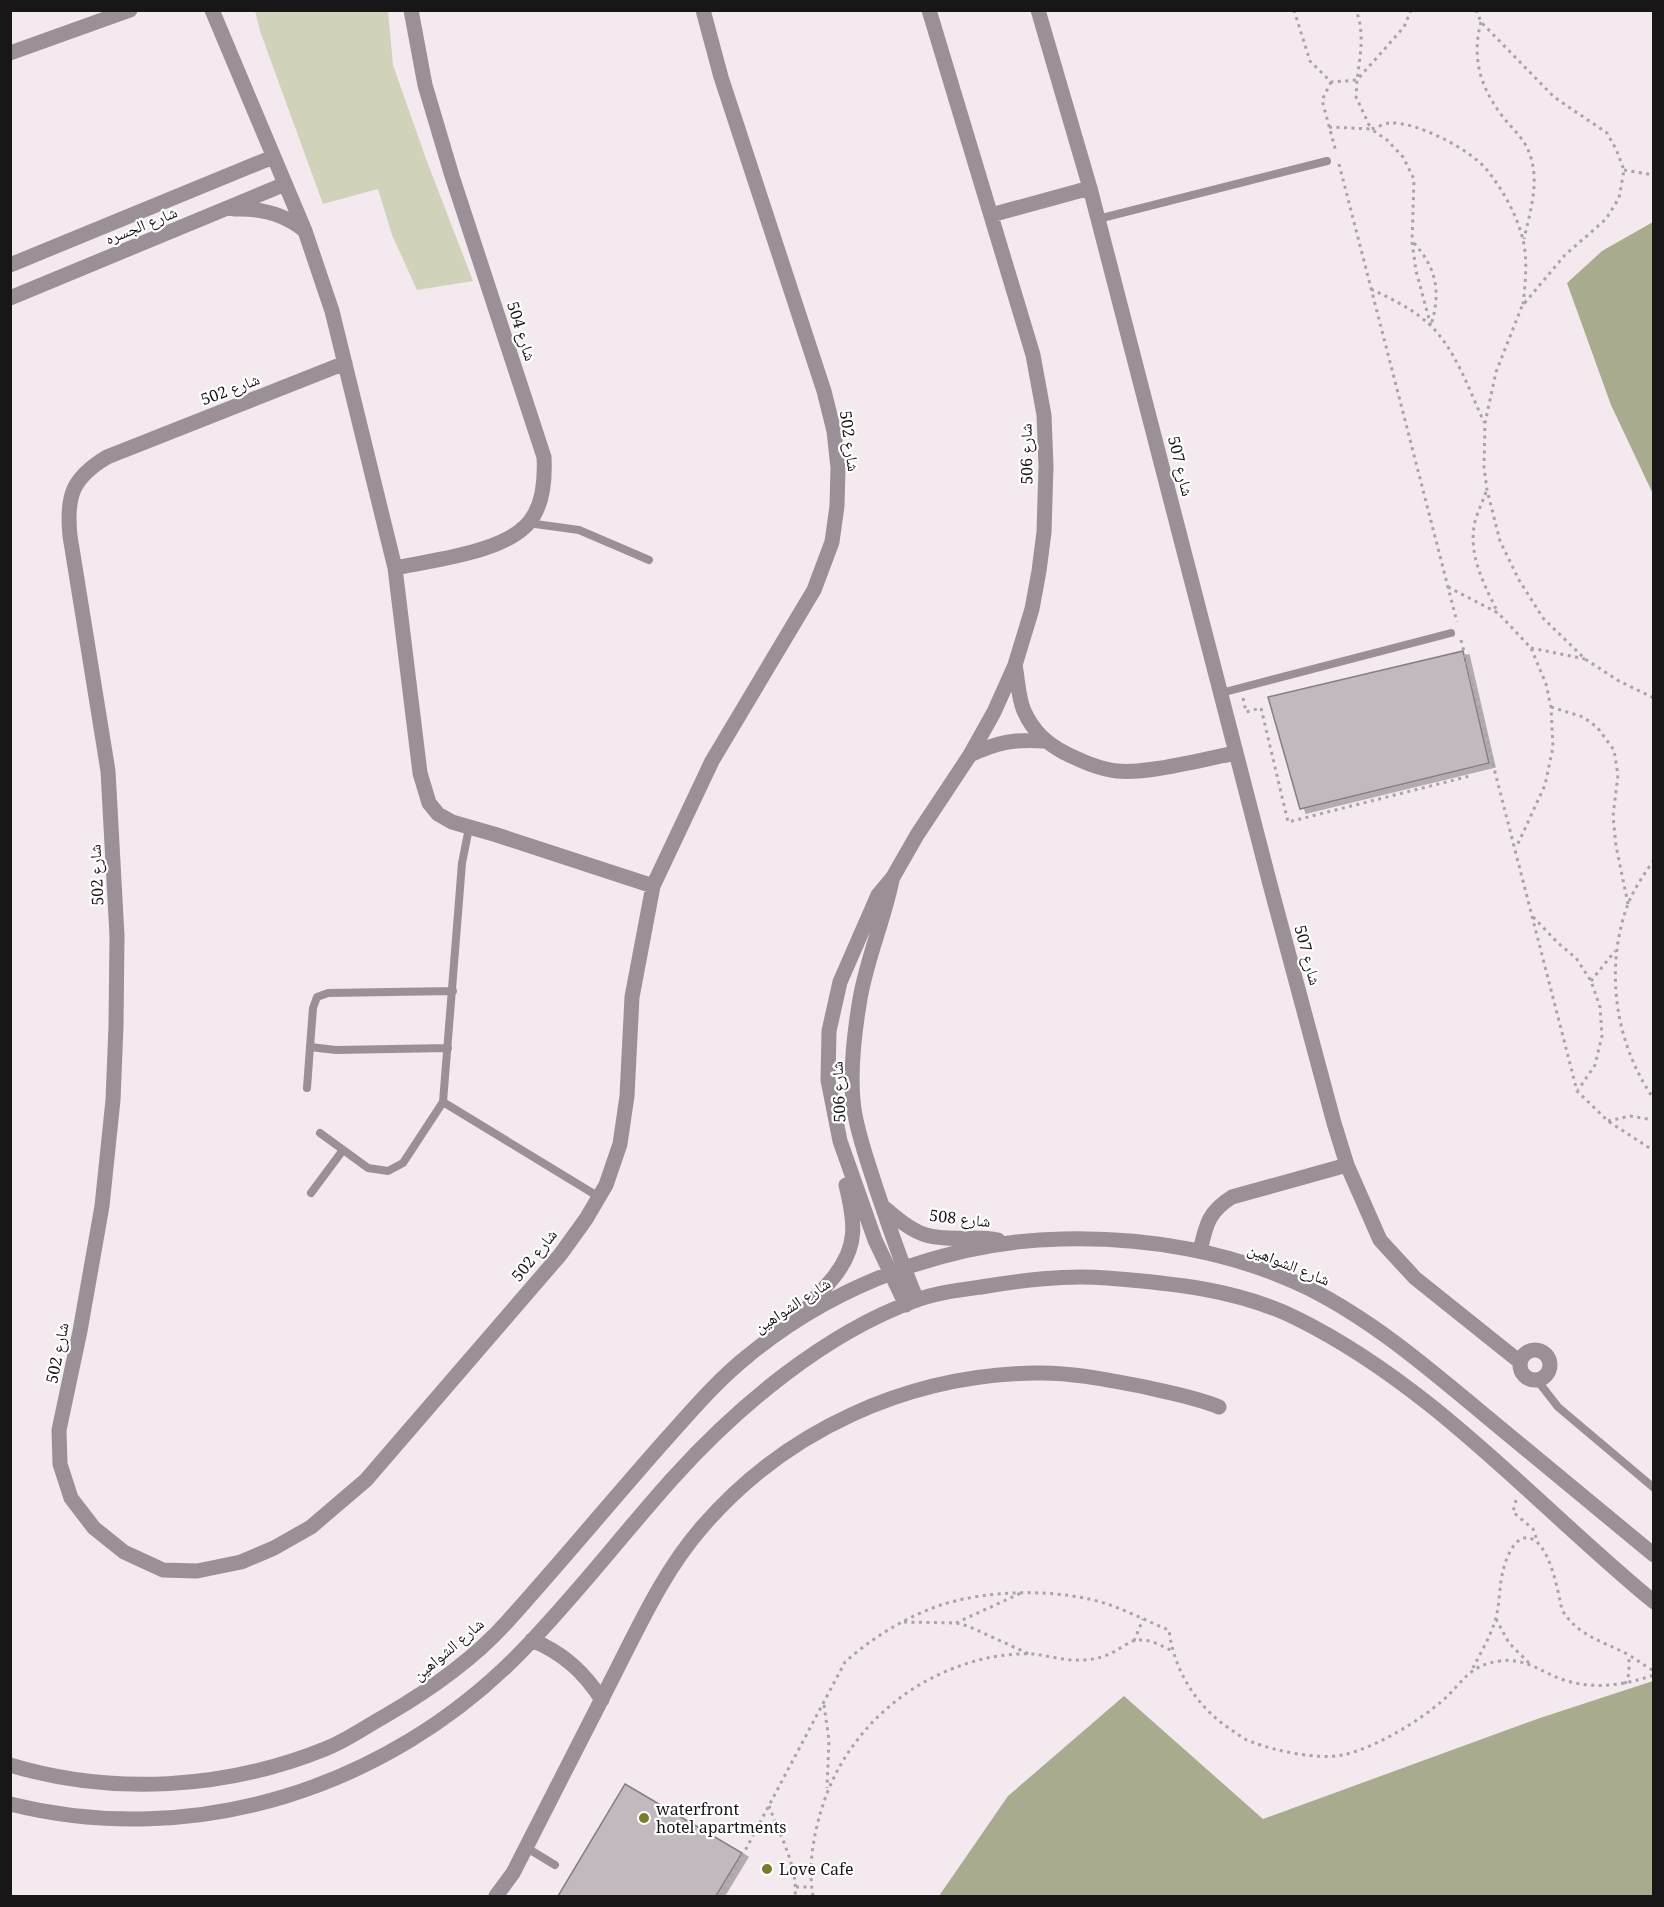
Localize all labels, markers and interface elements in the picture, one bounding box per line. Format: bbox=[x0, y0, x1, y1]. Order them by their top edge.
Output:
street label: شارع الجسره bbox=[102, 201, 180, 249]
street label: شارع 504 bbox=[502, 298, 542, 364]
street label: شارع 502 bbox=[197, 368, 263, 410]
street label: شارع 502 bbox=[835, 409, 865, 473]
street label: شارع 506 bbox=[1014, 423, 1038, 485]
street label: شارع 507 bbox=[1163, 434, 1199, 498]
street label: شارع 502 bbox=[83, 844, 109, 906]
street label: شارع 507 bbox=[1289, 922, 1327, 988]
street label: شارع 506 bbox=[825, 1061, 851, 1123]
street label: شارع 508 bbox=[928, 1204, 992, 1232]
street label: شارع 502 bbox=[506, 1224, 562, 1286]
street label: شارع الشواهين bbox=[1245, 1238, 1333, 1290]
street label: شارع الشواهين bbox=[750, 1272, 834, 1338]
street label: شارع 502 bbox=[40, 1321, 74, 1385]
street label: شارع الشواهين bbox=[408, 1613, 488, 1685]
place label: waterfront hotel apartments bbox=[656, 1798, 787, 1838]
marker: waterfront hotel apartments bbox=[637, 1811, 651, 1825]
place label: Love Cafe bbox=[779, 1858, 853, 1880]
marker: Love Cafe bbox=[760, 1862, 774, 1876]

